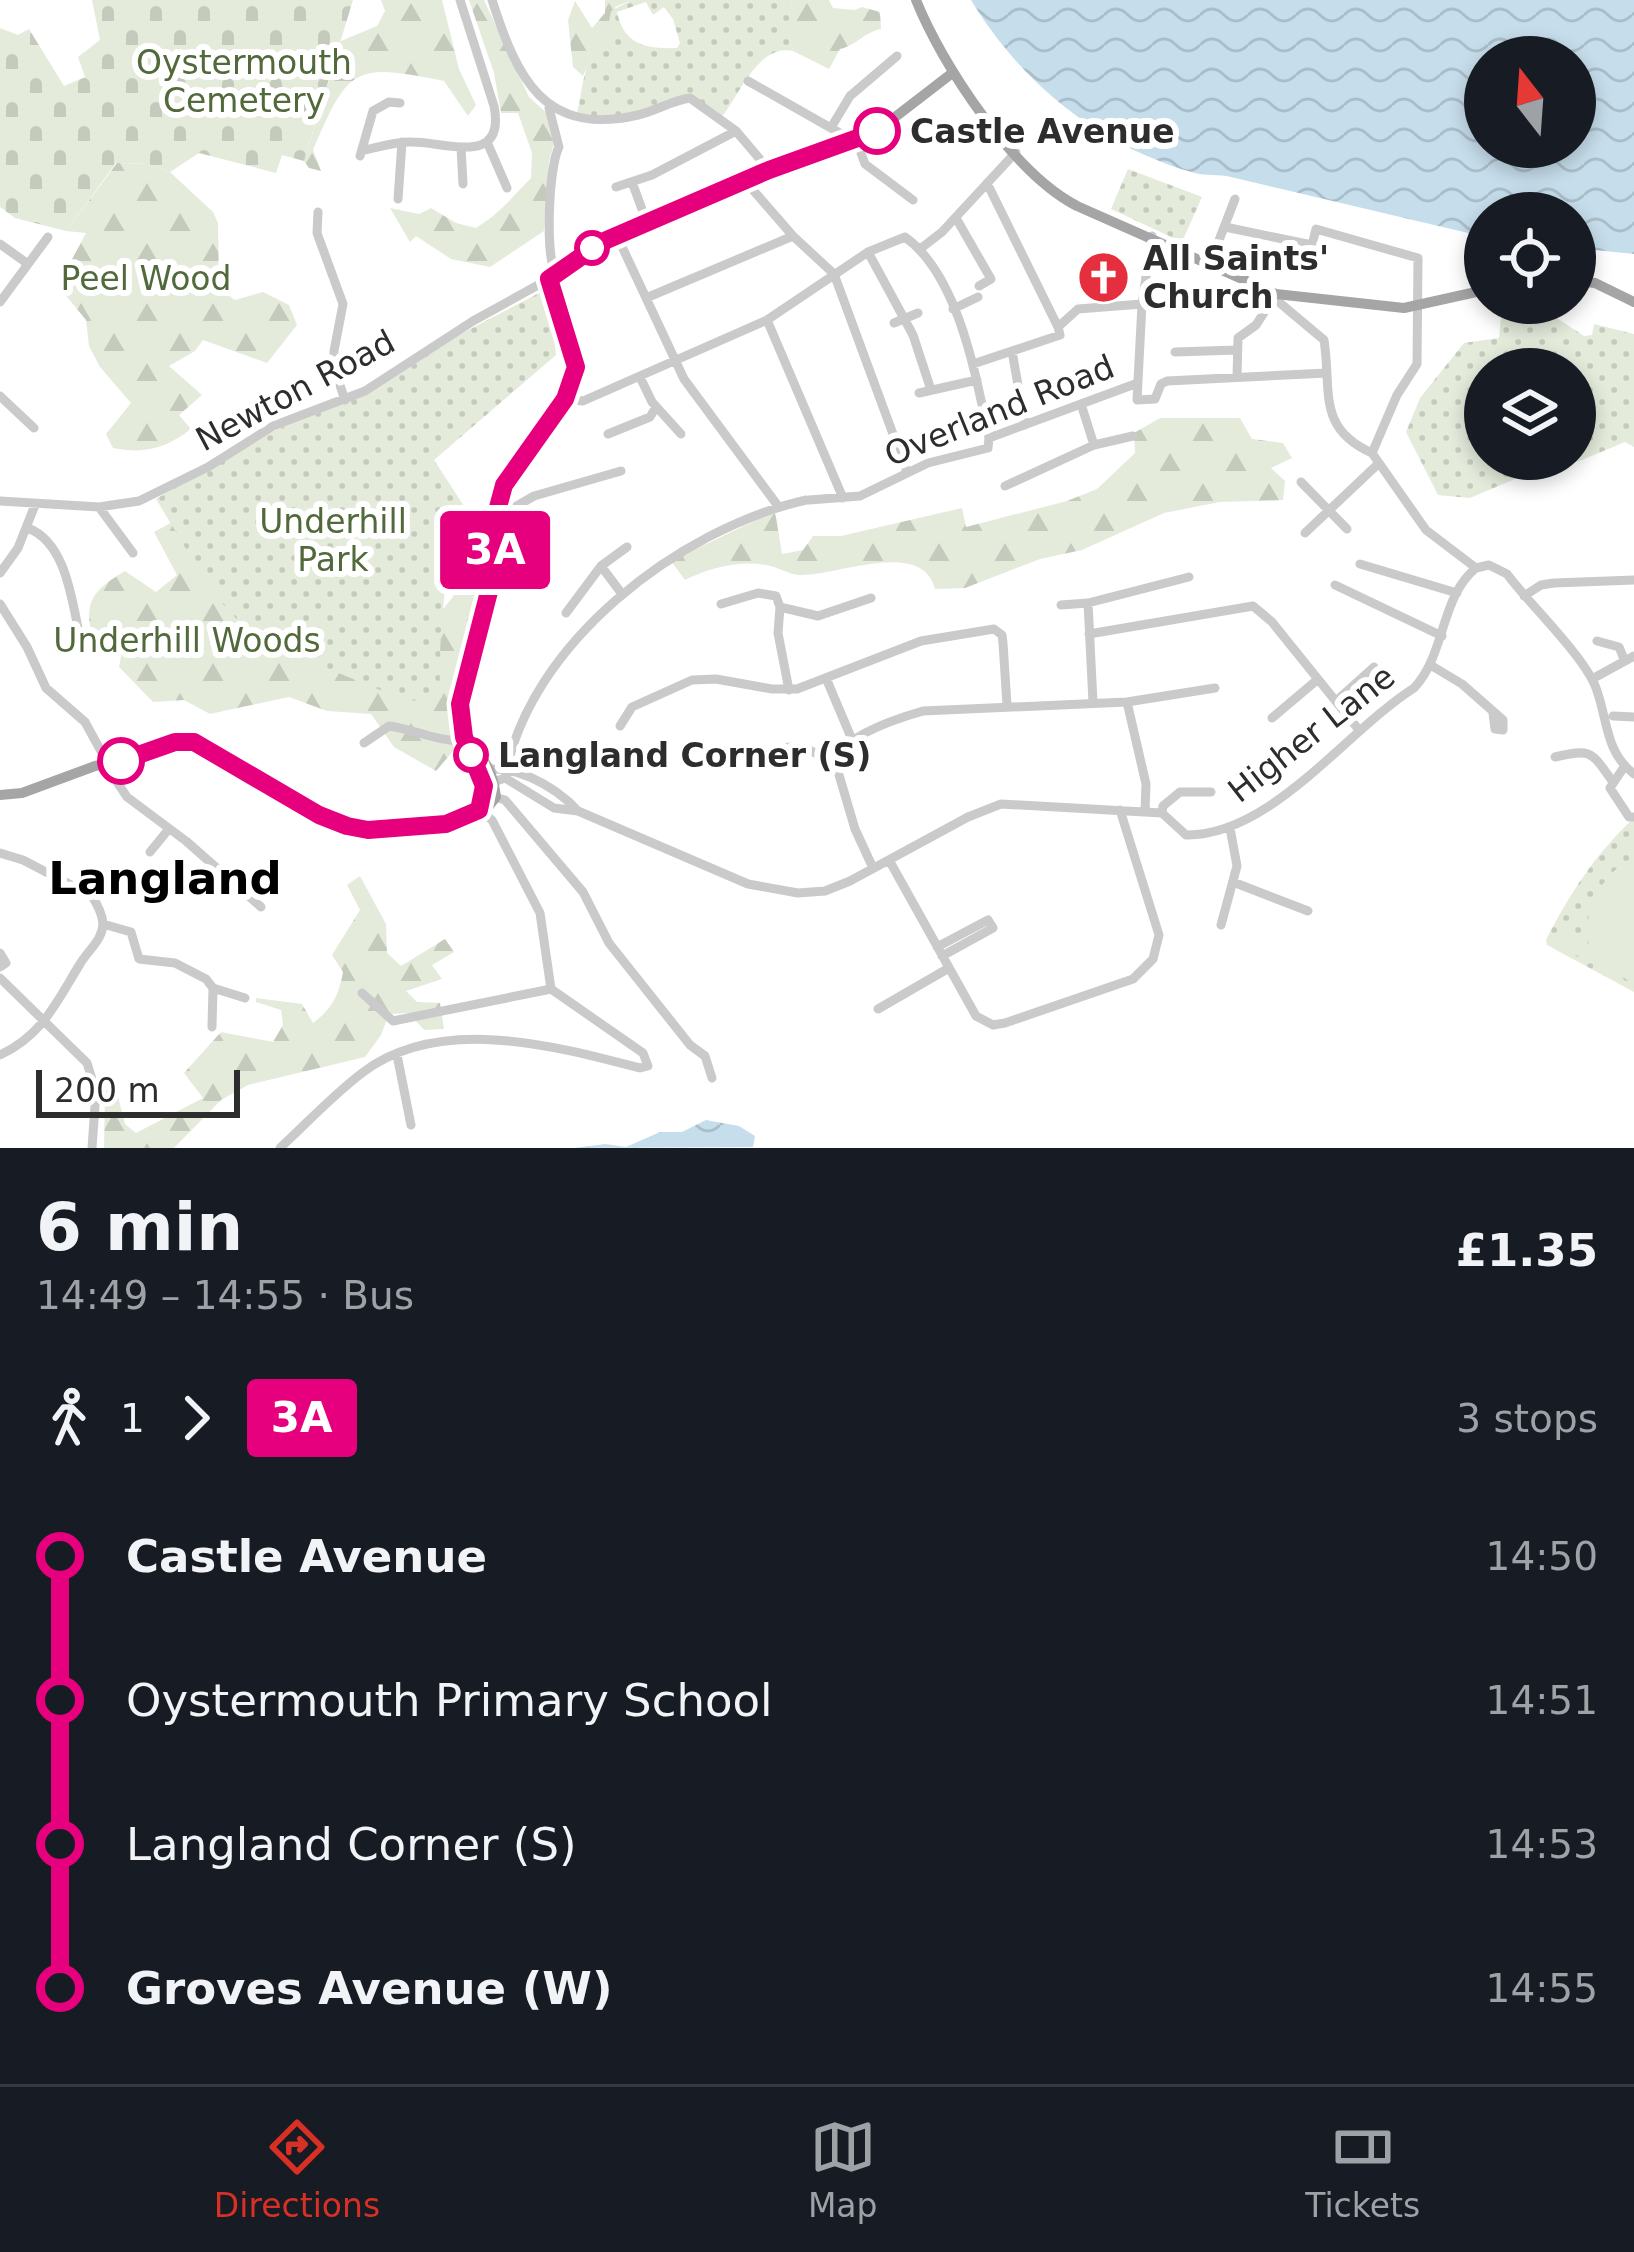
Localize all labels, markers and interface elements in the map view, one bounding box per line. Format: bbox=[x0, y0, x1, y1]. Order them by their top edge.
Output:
north arrow bbox=[1464, 36, 1596, 168]
map controls bbox=[1464, 36, 1596, 480]
park label: Oystermouth Cemetery bbox=[136, 43, 352, 120]
marker: Castle Avenue bbox=[855, 109, 899, 153]
place label: Castle Avenue bbox=[910, 112, 1175, 151]
button: locate bbox=[1464, 192, 1596, 324]
unlabelled marker bbox=[576, 232, 608, 264]
place label: All Saints' Church bbox=[1143, 239, 1329, 316]
church icon: All Saints' Church bbox=[1076, 249, 1132, 305]
park label: Peel Wood bbox=[60, 259, 232, 298]
street label: Newton Road bbox=[189, 322, 401, 459]
street label: Overland Road bbox=[879, 347, 1120, 474]
button: layers bbox=[1464, 348, 1596, 480]
park label: Underhill Park bbox=[259, 502, 407, 579]
line badge: 3A bbox=[441, 511, 549, 589]
text: 3A bbox=[464, 525, 526, 574]
park label: Underhill Woods bbox=[53, 621, 321, 660]
street label: Higher Lane bbox=[1220, 656, 1402, 810]
place label: Langland Corner (S) bbox=[498, 736, 871, 775]
unlabelled marker bbox=[99, 739, 143, 783]
marker: Langland Corner (S) bbox=[455, 739, 487, 771]
district label: Langland bbox=[48, 852, 282, 905]
scale bar bbox=[36, 1064, 240, 1117]
text: 200 m bbox=[54, 1071, 160, 1110]
text: 6 min bbox=[36, 1189, 243, 1266]
text: £1.35 bbox=[1456, 1224, 1598, 1277]
text: 14:49 – 14:55 · Bus bbox=[36, 1273, 414, 1318]
icon: walk bbox=[36, 1385, 102, 1451]
icon: forward bbox=[163, 1385, 229, 1451]
text: 3A bbox=[271, 1393, 333, 1442]
text: 1 bbox=[120, 1396, 145, 1441]
text: 3 stops bbox=[1456, 1396, 1598, 1441]
text: Castle Avenue bbox=[126, 1530, 487, 1583]
text: 14:50 bbox=[1486, 1534, 1598, 1579]
text: Oystermouth Primary School bbox=[126, 1674, 772, 1727]
text: 14:51 bbox=[1486, 1678, 1598, 1723]
text: Langland Corner (S) bbox=[126, 1818, 577, 1871]
text: 14:53 bbox=[1486, 1822, 1598, 1867]
text: Groves Avenue (W) bbox=[126, 1962, 612, 2015]
text: 14:55 bbox=[1486, 1966, 1598, 2011]
tab: Directions bbox=[214, 2114, 380, 2225]
tab: Map bbox=[808, 2114, 878, 2225]
tab: Tickets bbox=[1305, 2114, 1420, 2225]

